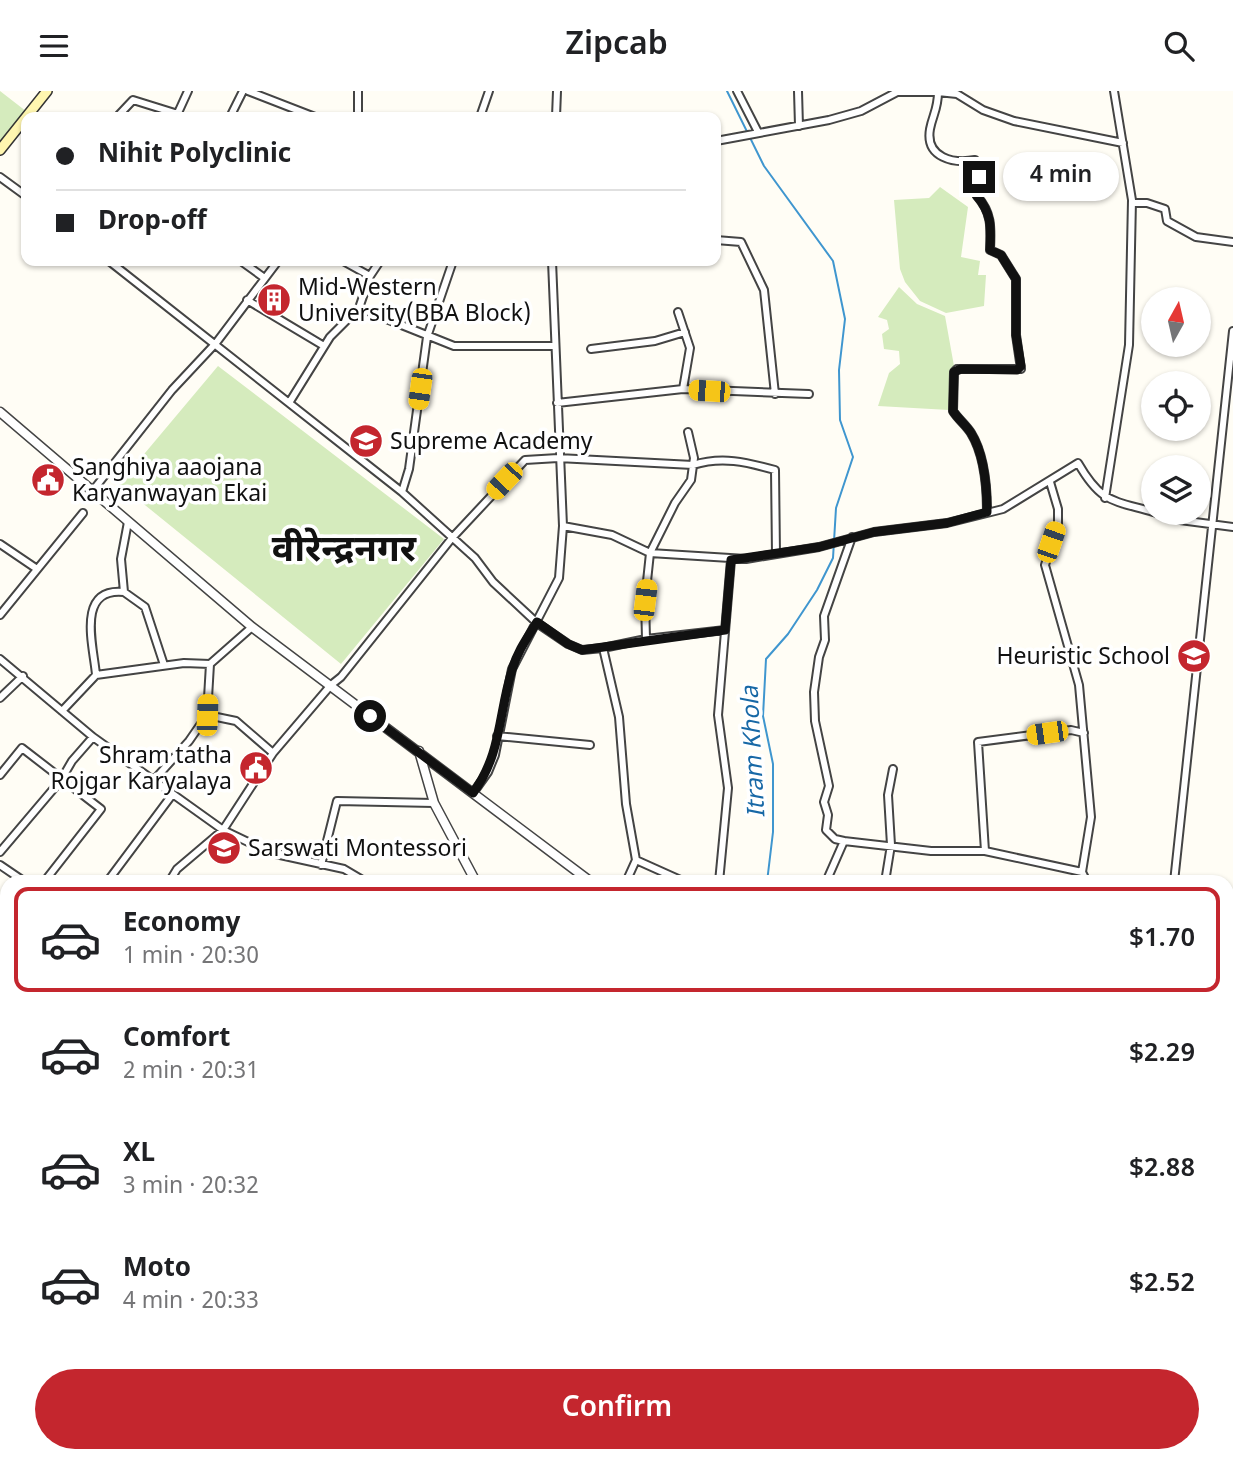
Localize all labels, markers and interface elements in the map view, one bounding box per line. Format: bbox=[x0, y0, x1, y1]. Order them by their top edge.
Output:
text: Zipcab bbox=[565, 25, 668, 67]
icon: menu bbox=[35, 27, 73, 65]
icon: search bbox=[1160, 27, 1198, 65]
text: Nihit Polyclinic bbox=[98, 139, 291, 173]
callout: 4 min bbox=[1004, 153, 1119, 201]
route end bbox=[963, 161, 995, 193]
text: 4 min bbox=[1030, 161, 1092, 191]
text: Drop-off bbox=[98, 206, 207, 240]
place label: Mid-Western University(BBA Block) bbox=[298, 274, 531, 330]
building icon: Mid-Western University(BBA Block) bbox=[255, 281, 293, 319]
north arrow bbox=[1141, 287, 1211, 357]
map controls bbox=[1141, 287, 1211, 525]
car bbox=[407, 367, 434, 411]
button: locate bbox=[1141, 371, 1211, 441]
car bbox=[688, 379, 731, 403]
school or university icon: Supreme Academy bbox=[347, 422, 385, 460]
place label: Supreme Academy bbox=[390, 428, 593, 458]
place label: Sanghiya aaojana Karyanwayan Ekai bbox=[72, 454, 267, 510]
button: layers bbox=[1141, 455, 1211, 525]
car bbox=[482, 458, 527, 504]
public building icon: Sanghiya aaojana Karyanwayan Ekai bbox=[29, 461, 67, 499]
car bbox=[1035, 519, 1068, 565]
district label: वीरेन्द्रनगर bbox=[272, 527, 417, 576]
car bbox=[633, 578, 658, 622]
school or university icon: Heuristic School bbox=[1175, 637, 1213, 675]
place label: Heuristic School bbox=[996, 643, 1170, 673]
water label: Itram Khola bbox=[735, 684, 774, 819]
car bbox=[196, 694, 219, 736]
route start bbox=[354, 700, 386, 732]
car bbox=[1025, 720, 1070, 746]
place label: Shram tatha Rojgar Karyalaya bbox=[51, 742, 232, 798]
public building icon: Shram tatha Rojgar Karyalaya bbox=[237, 749, 275, 787]
school or university icon: Sarswati Montessori bbox=[205, 829, 243, 867]
place label: Sarswati Montessori bbox=[248, 835, 467, 865]
icon: car bbox=[39, 908, 102, 971]
text: Economy bbox=[123, 908, 240, 942]
text: $1.70 bbox=[1129, 923, 1195, 957]
text: 1 min · 20:30 bbox=[123, 942, 259, 972]
icon: car bbox=[39, 1023, 102, 1086]
text: Comfort bbox=[123, 1023, 230, 1057]
text: $2.29 bbox=[1129, 1038, 1195, 1072]
text: 2 min · 20:31 bbox=[123, 1057, 259, 1087]
icon: car bbox=[39, 1138, 102, 1201]
text: XL bbox=[123, 1138, 155, 1172]
text: $2.88 bbox=[1129, 1153, 1195, 1187]
text: 3 min · 20:32 bbox=[123, 1172, 259, 1202]
icon: car bbox=[39, 1253, 102, 1316]
text: Moto bbox=[123, 1253, 191, 1287]
text: $2.52 bbox=[1129, 1268, 1195, 1302]
text: 4 min · 20:33 bbox=[123, 1287, 259, 1317]
button: Confirm bbox=[35, 1369, 1199, 1449]

